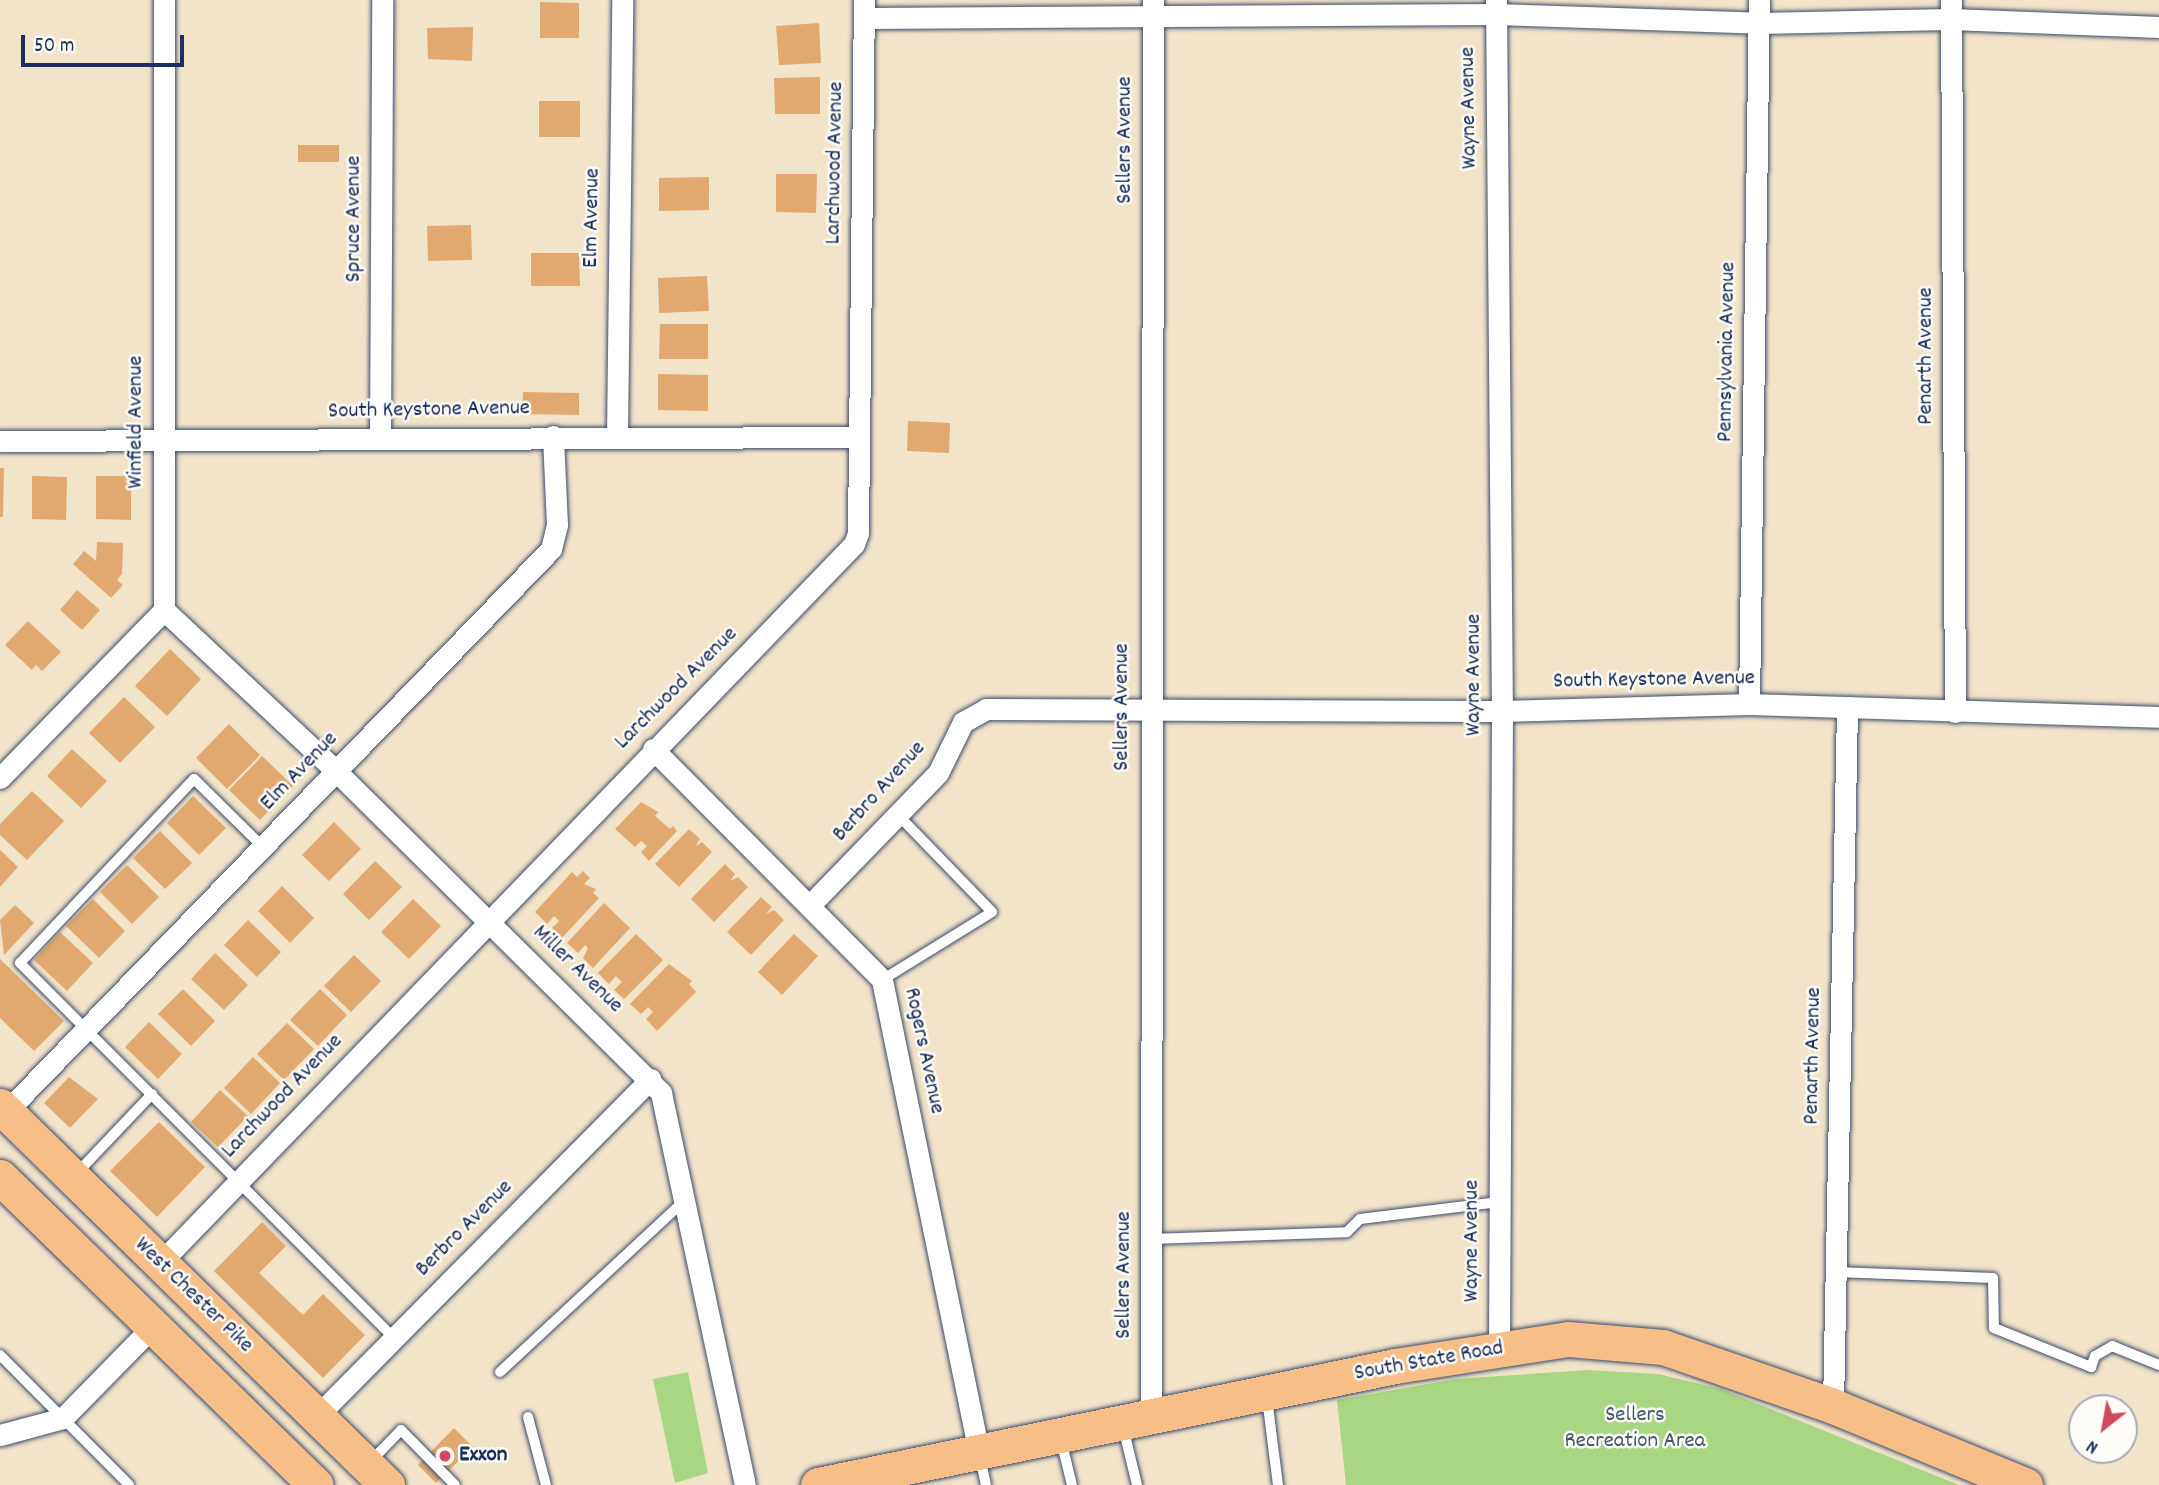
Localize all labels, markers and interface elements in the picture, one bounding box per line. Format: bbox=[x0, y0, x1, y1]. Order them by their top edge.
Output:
scale bar bbox=[24, 21, 187, 65]
text: 50 m bbox=[34, 32, 74, 62]
street label: Wayne Avenue bbox=[1455, 47, 1485, 169]
street label: Sellers Avenue bbox=[1112, 76, 1140, 204]
street label: Larchwood Avenue bbox=[821, 81, 851, 245]
street label: Spruce Avenue bbox=[341, 156, 369, 282]
street label: Elm Avenue bbox=[578, 168, 608, 268]
street label: Pennsylvania Avenue bbox=[1713, 262, 1743, 442]
street label: Penarth Avenue bbox=[1913, 287, 1941, 425]
street label: Winfield Avenue bbox=[123, 355, 151, 489]
street label: South Keystone Avenue bbox=[328, 395, 530, 427]
street label: Wayne Avenue bbox=[1461, 614, 1489, 736]
street label: Larchwood Avenue bbox=[610, 622, 744, 756]
street label: Sellers Avenue bbox=[1109, 643, 1137, 771]
street label: South Keystone Avenue bbox=[1553, 665, 1755, 697]
street label: Elm Avenue bbox=[255, 726, 345, 818]
street label: Berbro Avenue bbox=[827, 736, 933, 848]
street label: Miller Avenue bbox=[526, 920, 628, 1020]
street label: Rogers Avenue bbox=[896, 986, 950, 1116]
street label: Penarth Avenue bbox=[1799, 987, 1829, 1125]
street label: Larchwood Avenue bbox=[217, 1029, 349, 1165]
street label: Berbro Avenue bbox=[411, 1175, 519, 1283]
street label: Wayne Avenue bbox=[1459, 1180, 1487, 1302]
street label: Sellers Avenue bbox=[1111, 1211, 1139, 1339]
street label: West Chester Pike bbox=[128, 1232, 258, 1360]
street label: South State Road bbox=[1352, 1335, 1506, 1389]
north arrow bbox=[2068, 1394, 2138, 1464]
park label: Sellers Recreation Area bbox=[1565, 1402, 1705, 1456]
text: N bbox=[2082, 1432, 2104, 1460]
place label: Exxon bbox=[459, 1442, 507, 1470]
marker: Exxon bbox=[437, 1448, 453, 1464]

